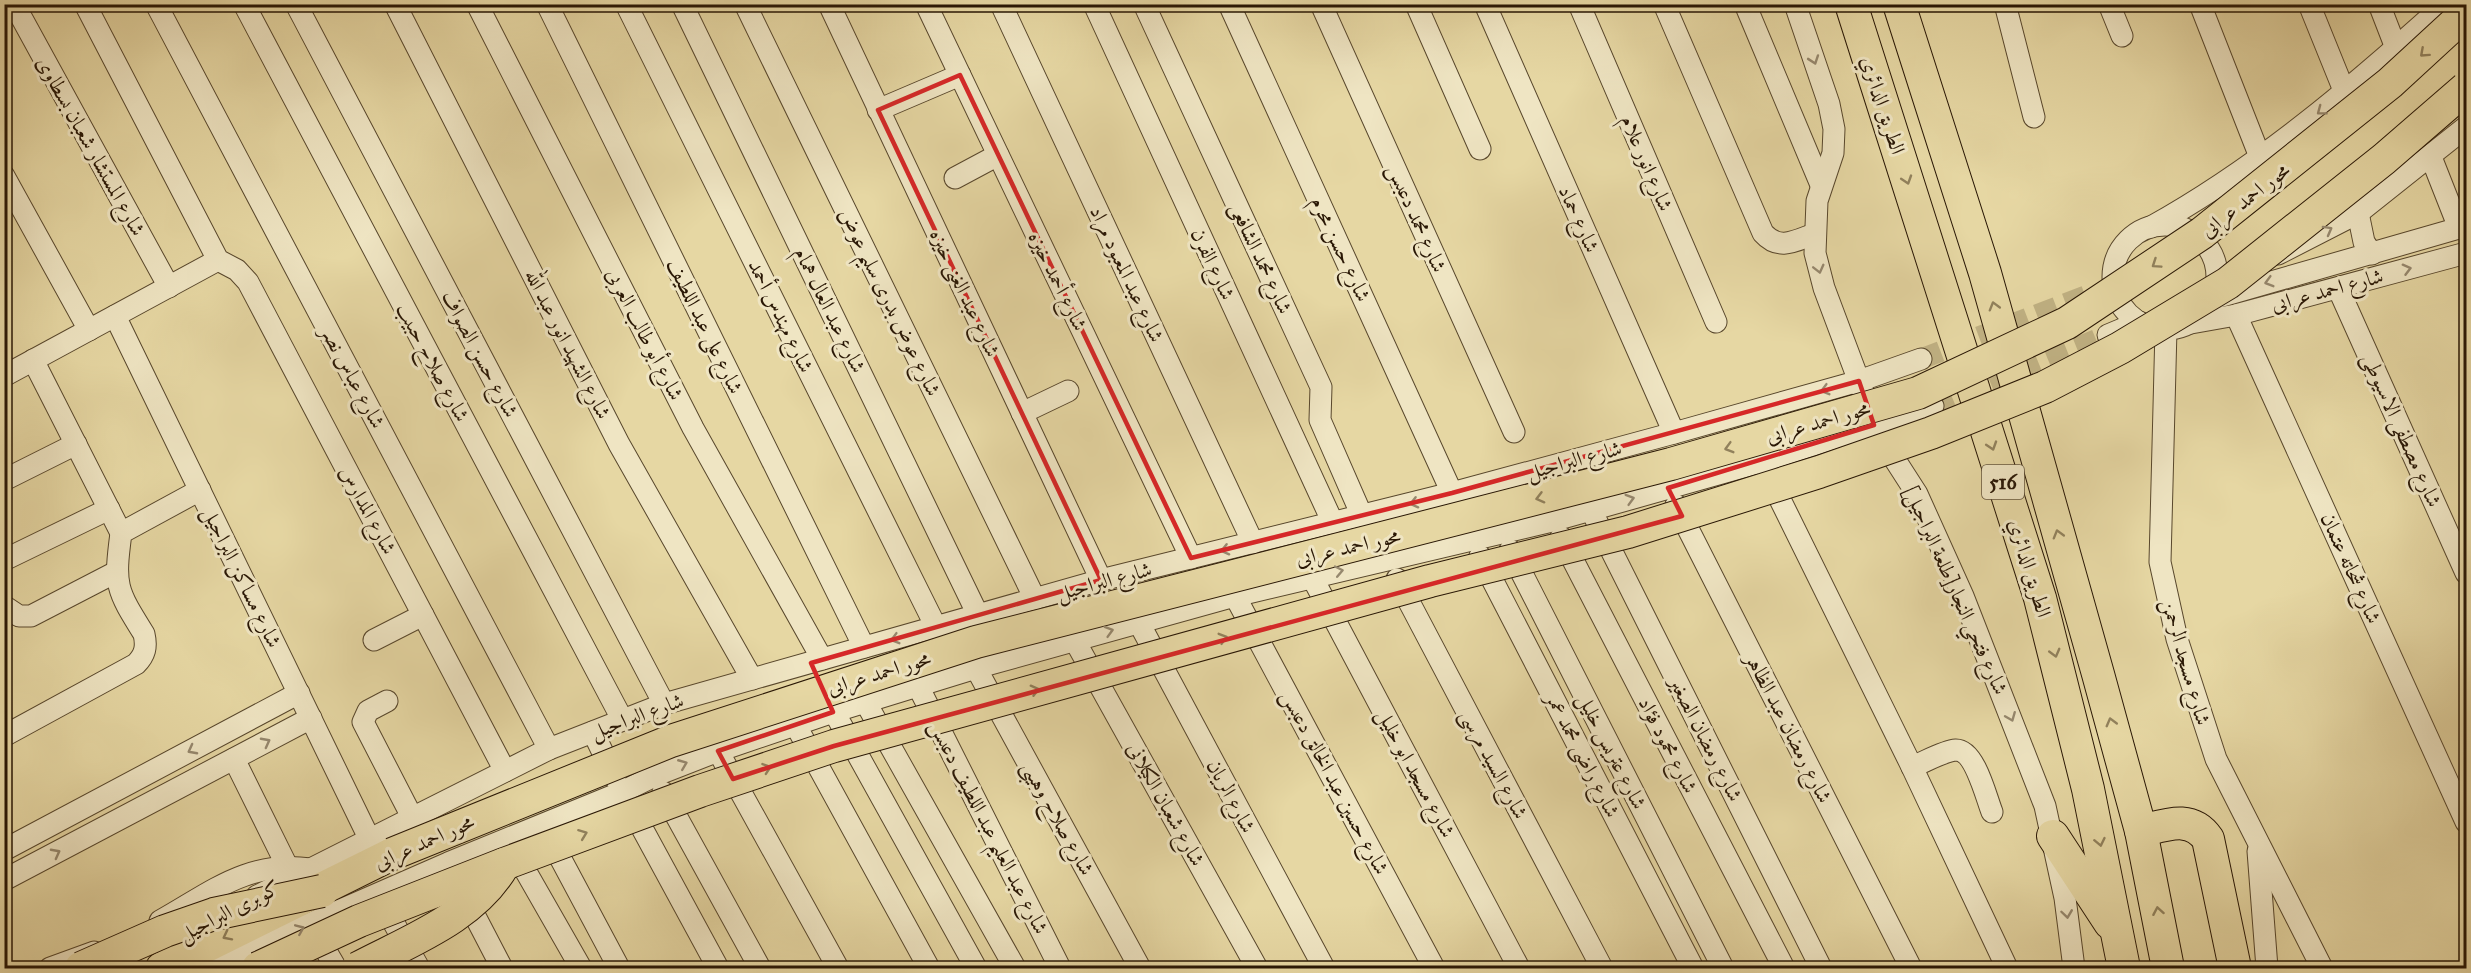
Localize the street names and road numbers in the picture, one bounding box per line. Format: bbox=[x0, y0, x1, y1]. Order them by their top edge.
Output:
street label: شارع المستشار شعبان بسطاوى bbox=[26, 52, 151, 243]
street label: الطريق الدائري bbox=[1852, 53, 1911, 158]
street label: شارع انور علام bbox=[1611, 111, 1679, 217]
street label: محور احمد عرابى bbox=[2195, 157, 2297, 245]
street label: شارع محمد دعبس bbox=[1377, 160, 1452, 278]
street label: شارع حماد bbox=[1548, 181, 1605, 259]
street label: شارع حسن محرم bbox=[1301, 192, 1377, 308]
street label: شارع محمد الشافعى bbox=[1219, 198, 1298, 320]
street label: شارع عبد المعبود مراد bbox=[1079, 202, 1170, 349]
street label: شارع عوض بدرى سليم عوض bbox=[826, 204, 947, 404]
street label: شارع الفرن bbox=[1181, 224, 1241, 306]
street label: شارع عبد الغنى خيزه bbox=[919, 225, 1006, 363]
street label: شارع أحمد خيزه bbox=[1018, 226, 1095, 337]
street label: شارع عبد العال همام bbox=[784, 243, 872, 379]
street label: شارع على عبد اللطيف bbox=[656, 254, 749, 400]
street label: شارع مهندس أحمد bbox=[738, 254, 821, 379]
street label: شارع أبو طالب العربى bbox=[596, 262, 691, 407]
street label: شارع الشهيد انور عبد الله bbox=[515, 263, 621, 426]
street label: شارع احمد عرابى bbox=[2268, 263, 2387, 322]
street label: شارع حسن الصواف bbox=[431, 286, 524, 424]
street label: شارع صلاح حبيب bbox=[385, 298, 475, 429]
street label: شارع عباس نصر bbox=[310, 319, 391, 435]
street label: شارع مصطفى الاسيوطى bbox=[2352, 349, 2448, 513]
street label: محور احمد عرابى bbox=[1763, 395, 1874, 451]
street label: شارع البراجيل bbox=[1523, 435, 1626, 490]
street label: شارع المدارس bbox=[329, 461, 402, 561]
road number: 516 bbox=[1982, 465, 2024, 499]
street label: شارع فتحي النجار[طلعة البراجيل] bbox=[1892, 482, 2014, 701]
street label: شارع مساكن البراجيل bbox=[192, 502, 287, 654]
street label: شارع شحاته عتمان bbox=[2310, 509, 2387, 630]
street label: الطريق الدائري bbox=[2000, 516, 2057, 621]
street label: محور احمد عرابى bbox=[1293, 522, 1404, 574]
street label: شارع البراجيل bbox=[1053, 556, 1156, 611]
street label: شارع مسجد الرحمن bbox=[2151, 596, 2216, 730]
street label: محور احمد عرابى bbox=[824, 645, 935, 703]
street label: شارع رمضان عبد الظاهر bbox=[1735, 647, 1838, 810]
street label: شارع رمضان الصغير bbox=[1658, 670, 1749, 808]
street label: شارع حسين عبد الخالق دعبس bbox=[1271, 685, 1395, 881]
street label: شارع راضى محمد عمر bbox=[1535, 686, 1626, 824]
street label: شارع البراجيل bbox=[587, 687, 689, 750]
street label: شارع عتريس خليل bbox=[1567, 688, 1652, 816]
street label: شارع محمود فؤاد bbox=[1628, 692, 1703, 800]
street label: شارع مسجد ابو خليل bbox=[1367, 704, 1461, 844]
street label: شارع السيد مرسى bbox=[1450, 705, 1534, 826]
street label: شارع عبد العليم عبد اللطيف دعبس bbox=[917, 716, 1054, 942]
street label: شارع شعبان الكيلانى bbox=[1117, 738, 1211, 873]
street label: شارع الريان bbox=[1196, 755, 1261, 840]
street label: شارع صلاح وهيبى bbox=[1011, 756, 1100, 883]
street label: محور احمد عرابى bbox=[370, 808, 479, 877]
street label: كوبرى البراجيل bbox=[174, 874, 285, 949]

